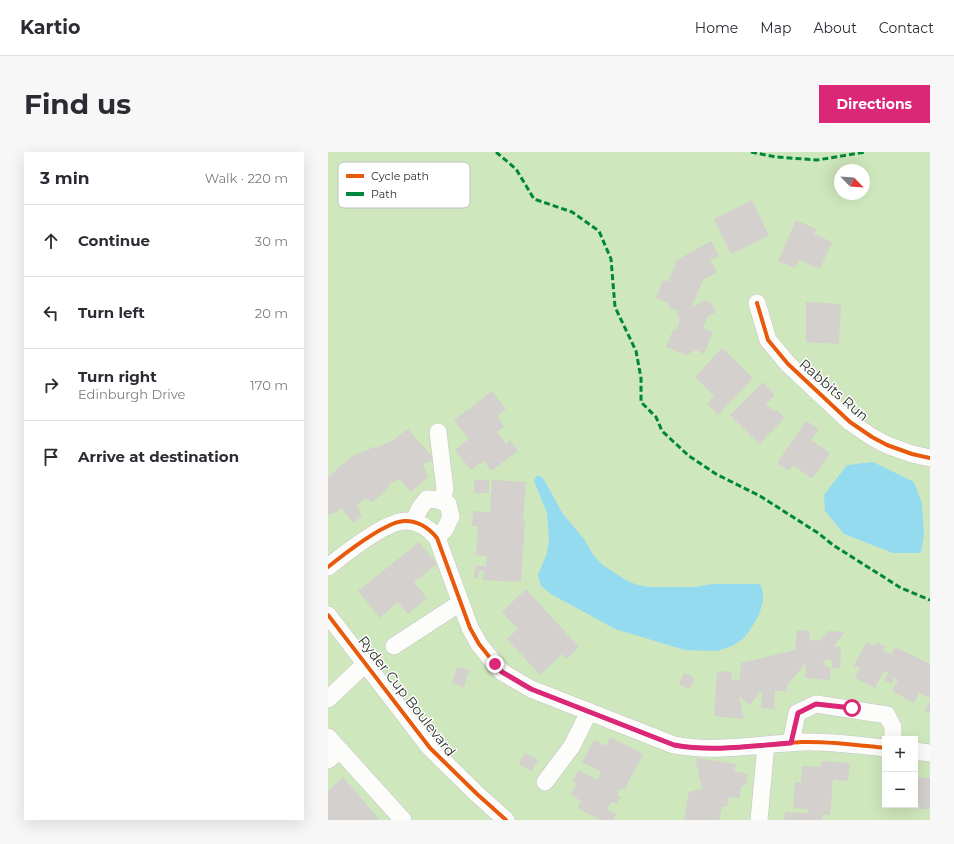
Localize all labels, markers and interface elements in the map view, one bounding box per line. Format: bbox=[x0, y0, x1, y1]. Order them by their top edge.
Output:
text: Kartio bbox=[20, 16, 80, 39]
text: Home bbox=[695, 19, 738, 37]
text: Map bbox=[760, 19, 791, 37]
text: About bbox=[813, 19, 857, 37]
text: Contact bbox=[879, 19, 934, 37]
button: Directions bbox=[819, 85, 930, 123]
text: Find us bbox=[24, 87, 131, 121]
legend bbox=[338, 162, 470, 208]
north arrow bbox=[834, 164, 870, 200]
text: 3 min bbox=[40, 168, 90, 188]
text: Cycle path bbox=[371, 169, 429, 183]
text: Walk · 220 m bbox=[205, 170, 288, 186]
text: Path bbox=[371, 187, 397, 201]
icon: ahead bbox=[40, 230, 62, 252]
text: Continue bbox=[78, 231, 150, 250]
text: 30 m bbox=[255, 233, 288, 249]
icon: left bbox=[40, 302, 62, 324]
text: Turn left bbox=[78, 303, 145, 322]
text: 20 m bbox=[255, 305, 288, 321]
street label: Rabbits Run bbox=[796, 355, 872, 425]
text: Turn right bbox=[78, 367, 157, 386]
icon: right bbox=[40, 374, 62, 396]
text: 170 m bbox=[250, 377, 288, 393]
text: Edinburgh Drive bbox=[78, 386, 185, 402]
icon: arrive bbox=[40, 446, 62, 468]
text: Arrive at destination bbox=[78, 447, 239, 466]
street label: Ryder Cup Boulevard bbox=[354, 632, 460, 760]
route end bbox=[486, 655, 504, 673]
route start bbox=[843, 699, 861, 717]
map controls bbox=[882, 736, 918, 808]
button: + bbox=[882, 736, 918, 772]
button: − bbox=[882, 772, 918, 808]

